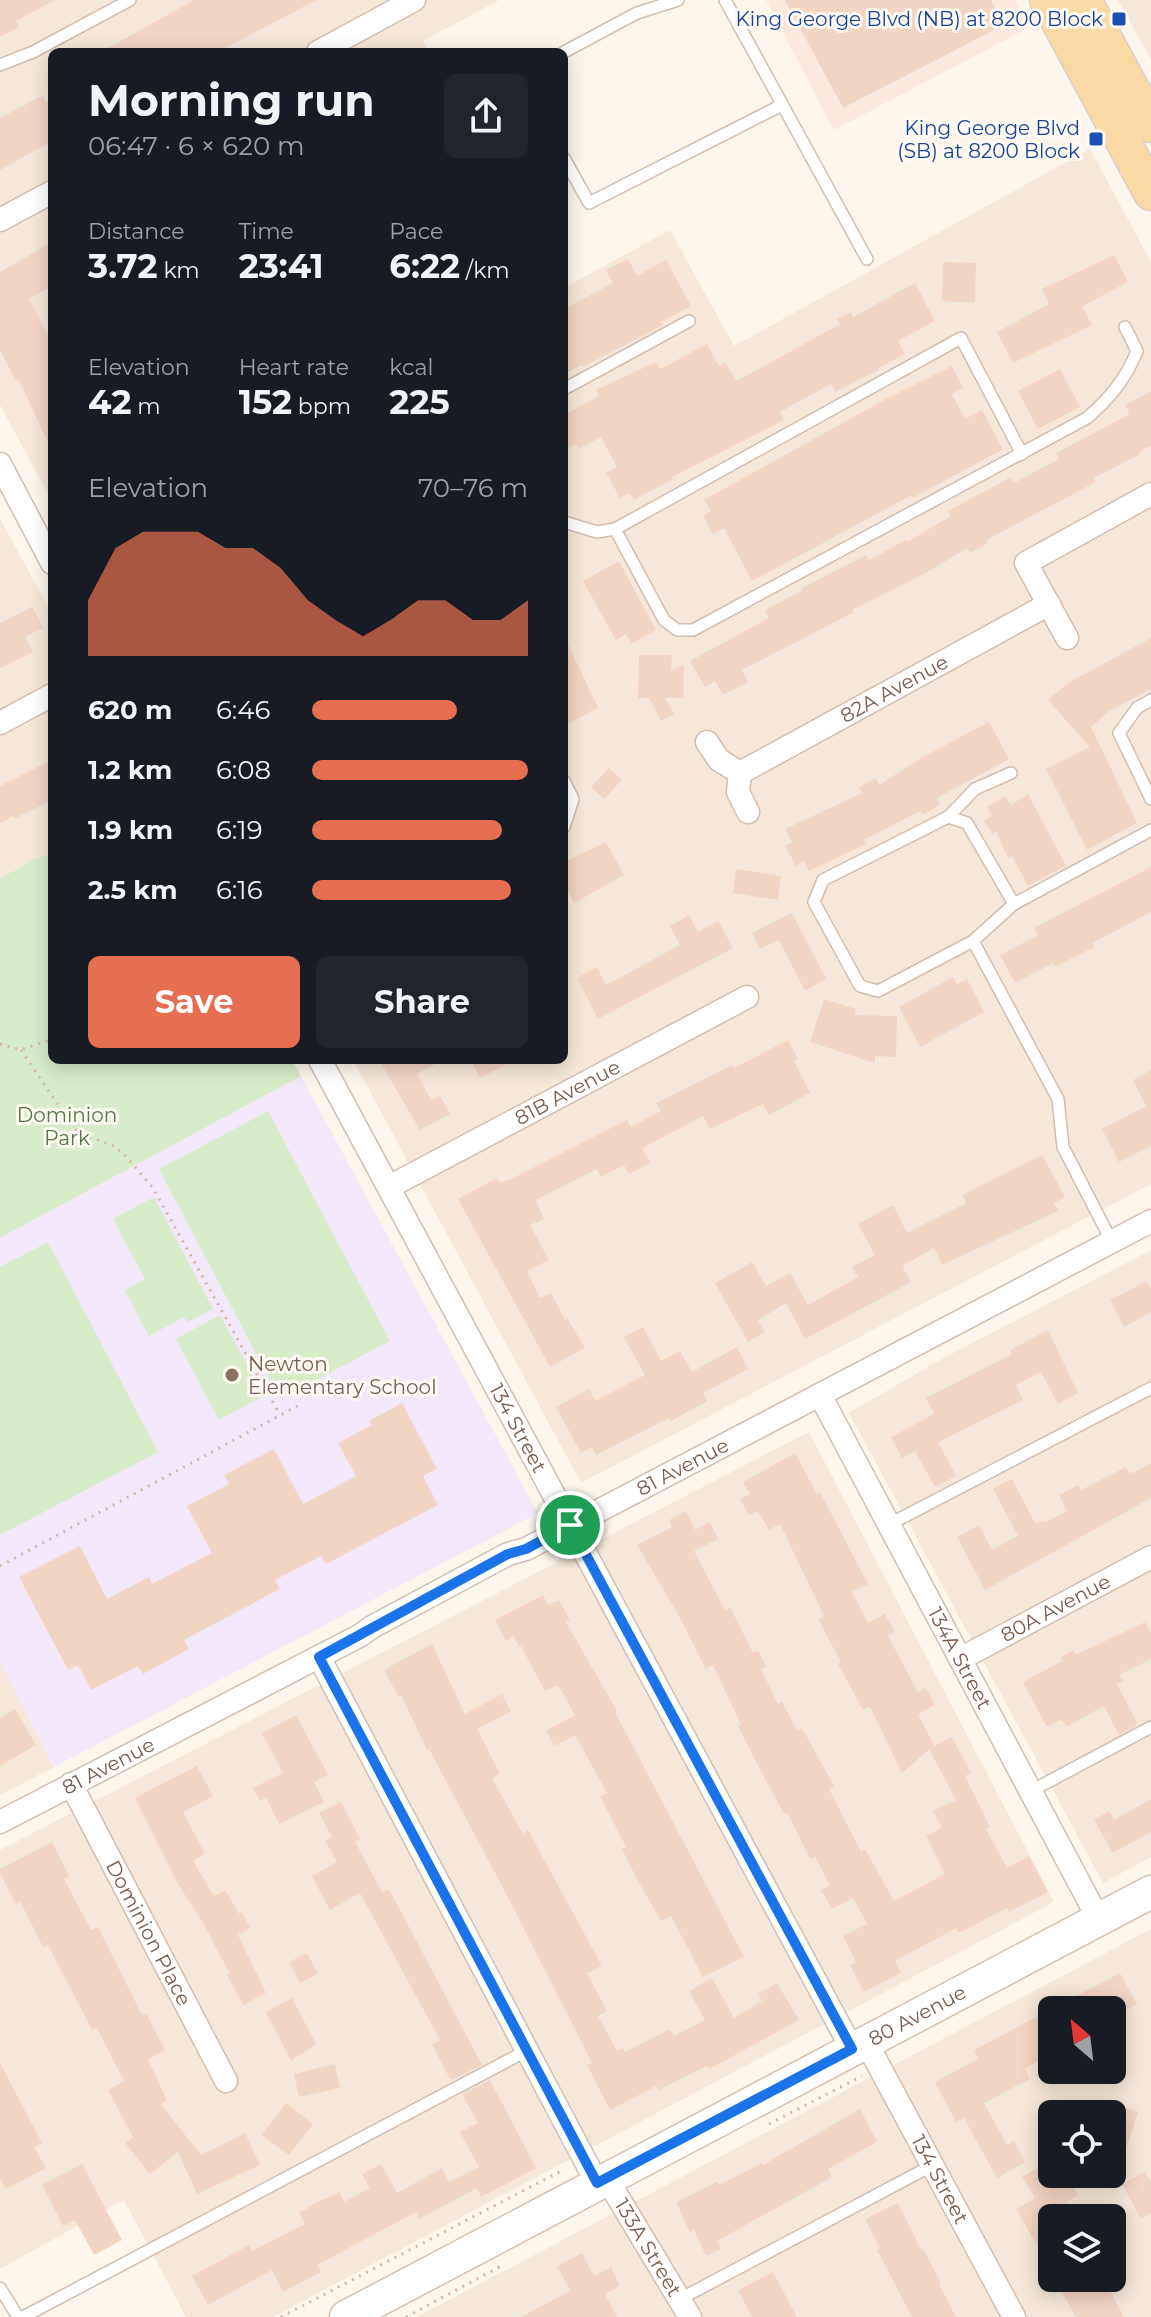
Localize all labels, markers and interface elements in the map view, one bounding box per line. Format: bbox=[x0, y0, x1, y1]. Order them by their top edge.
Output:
place label: King George Blvd (NB) at 8200 Block bbox=[736, 7, 1103, 31]
marker: King George Blvd (NB) at 8200 Block bbox=[1110, 10, 1128, 28]
text: Morning run bbox=[88, 73, 375, 127]
button: share bbox=[444, 74, 528, 158]
place label: King George Blvd (SB) at 8200 Block bbox=[897, 116, 1080, 163]
text: 06:47 · 6 × 620 m bbox=[88, 130, 305, 162]
marker: King George Blvd (SB) at 8200 Block bbox=[1087, 130, 1105, 148]
text: Distance bbox=[88, 218, 185, 245]
text: Time bbox=[239, 218, 294, 245]
text: Pace bbox=[389, 218, 443, 245]
text: 3.72 bbox=[88, 245, 158, 287]
text: 23:41 bbox=[239, 245, 324, 287]
text: 6:22 bbox=[389, 245, 460, 287]
text: km bbox=[158, 257, 200, 284]
text: /km bbox=[460, 257, 510, 284]
text: Elevation bbox=[88, 354, 190, 381]
text: Heart rate bbox=[239, 354, 349, 381]
text: kcal bbox=[389, 354, 433, 381]
text: 42 bbox=[88, 381, 132, 423]
text: 152 bbox=[239, 381, 292, 423]
text: 225 bbox=[389, 381, 450, 423]
text: m bbox=[132, 393, 161, 420]
text: bpm bbox=[292, 393, 351, 420]
text: Elevation bbox=[88, 472, 208, 504]
text: 70–76 m bbox=[418, 472, 528, 504]
street label: 82A Avenue bbox=[836, 650, 952, 728]
text: 620 m bbox=[88, 694, 172, 726]
text: 6:46 bbox=[216, 694, 270, 726]
text: 1.2 km bbox=[88, 754, 172, 786]
text: 6:08 bbox=[216, 754, 271, 786]
text: 1.9 km bbox=[88, 814, 173, 846]
text: 6:19 bbox=[216, 814, 263, 846]
text: 2.5 km bbox=[88, 874, 177, 906]
text: 6:16 bbox=[216, 874, 263, 906]
button: Save bbox=[88, 956, 300, 1048]
button: Share bbox=[316, 956, 528, 1048]
street label: 81B Avenue bbox=[511, 1055, 624, 1130]
park label: Dominion Park bbox=[17, 1103, 117, 1150]
place label: Newton Elementary School bbox=[248, 1352, 437, 1399]
marker: Newton Elementary School bbox=[223, 1366, 241, 1384]
street label: 134 Street bbox=[484, 1379, 552, 1477]
street label: 81 Avenue bbox=[632, 1433, 733, 1501]
pin bbox=[536, 1491, 604, 1559]
icon: arrive bbox=[548, 1503, 592, 1547]
street label: 80A Avenue bbox=[996, 1569, 1115, 1647]
street label: 134A Street bbox=[923, 1603, 997, 1713]
street label: 81 Avenue bbox=[58, 1732, 159, 1800]
street label: Dominion Place bbox=[101, 1856, 197, 2010]
street label: 80 Avenue bbox=[864, 1980, 970, 2051]
north arrow bbox=[1038, 1996, 1126, 2084]
map controls bbox=[1038, 1996, 1126, 2292]
button: locate bbox=[1038, 2100, 1126, 2188]
street label: 134 Street bbox=[906, 2131, 974, 2228]
street label: 133A Street bbox=[610, 2194, 687, 2301]
button: layers bbox=[1038, 2204, 1126, 2292]

